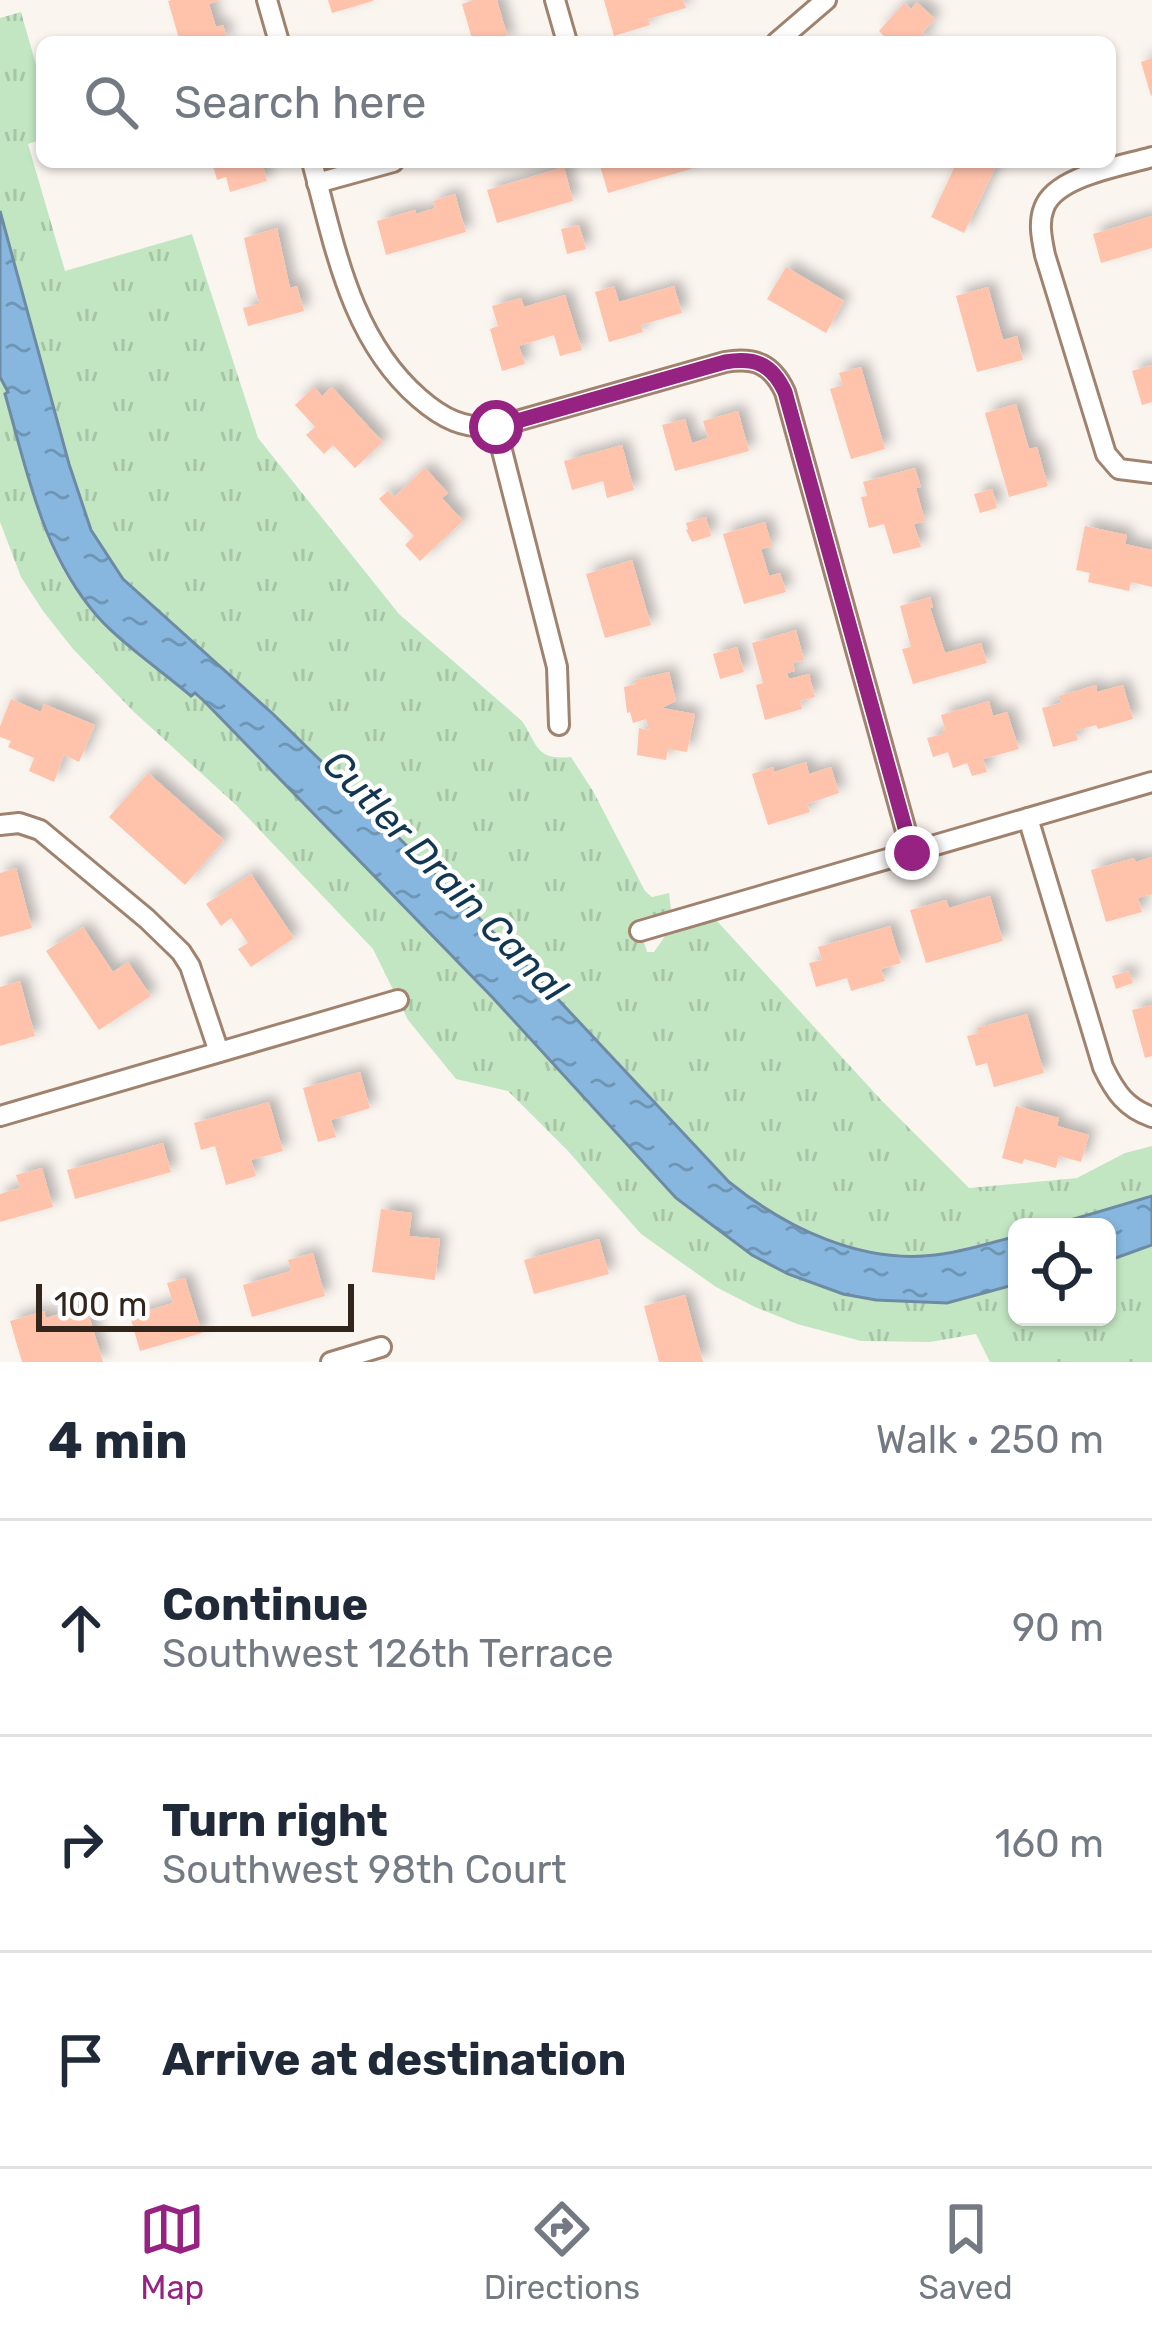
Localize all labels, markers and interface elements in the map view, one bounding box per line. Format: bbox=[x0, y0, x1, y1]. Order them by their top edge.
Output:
search box bbox=[36, 36, 1116, 168]
icon: search bbox=[78, 69, 144, 135]
text: Search here bbox=[174, 76, 426, 129]
route start bbox=[469, 400, 523, 454]
water label: Cutler Drain Canal bbox=[313, 741, 577, 1012]
route end bbox=[885, 826, 939, 880]
map controls bbox=[1008, 1218, 1116, 1326]
button: locate bbox=[1008, 1218, 1116, 1326]
scale bar bbox=[36, 1278, 354, 1331]
text: 100 m bbox=[54, 1285, 147, 1324]
text: 4 min bbox=[48, 1410, 188, 1471]
text: Walk · 250 m bbox=[876, 1417, 1104, 1463]
text: Continue bbox=[162, 1578, 368, 1631]
icon: ahead bbox=[48, 1595, 114, 1661]
text: 90 m bbox=[1012, 1605, 1104, 1651]
text: Southwest 126th Terrace bbox=[162, 1631, 614, 1677]
text: Turn right bbox=[162, 1794, 388, 1847]
icon: right bbox=[48, 1811, 114, 1877]
text: 160 m bbox=[995, 1821, 1104, 1867]
text: Southwest 98th Court bbox=[162, 1847, 567, 1893]
icon: arrive bbox=[48, 2027, 114, 2093]
text: Arrive at destination bbox=[162, 2033, 627, 2086]
tab: Map bbox=[139, 2196, 205, 2307]
tab: Directions bbox=[484, 2196, 640, 2307]
tab: Saved bbox=[919, 2196, 1013, 2307]

